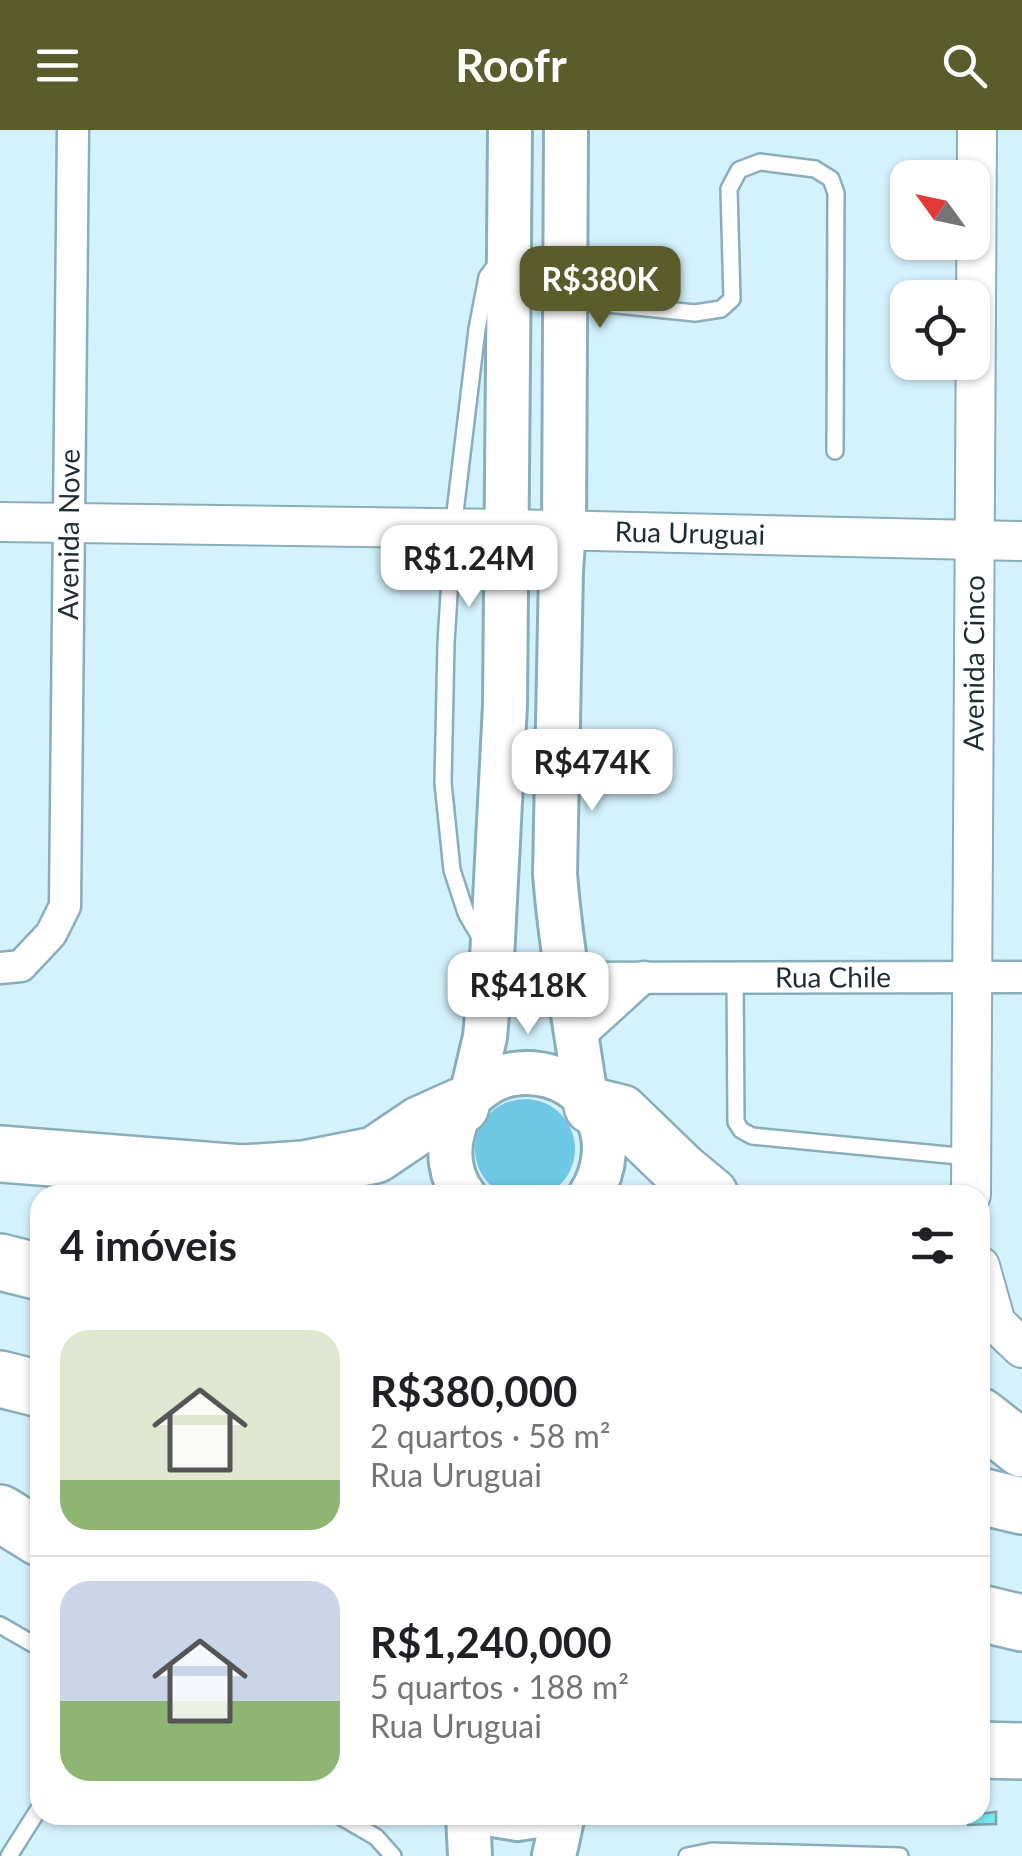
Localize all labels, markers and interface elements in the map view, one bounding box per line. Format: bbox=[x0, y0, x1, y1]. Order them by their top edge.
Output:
icon: menu bbox=[30, 38, 85, 93]
text: Roofr bbox=[455, 38, 567, 92]
icon: search bbox=[937, 38, 992, 93]
north arrow bbox=[890, 160, 990, 260]
map controls bbox=[890, 160, 990, 380]
pin: R$380K bbox=[519, 246, 681, 331]
text: R$380K bbox=[542, 259, 658, 298]
button: locate bbox=[890, 280, 990, 380]
street label: Avenida Nove bbox=[50, 449, 86, 620]
street label: Rua Uruguai bbox=[614, 514, 766, 551]
pin: R$1.24M bbox=[377, 525, 561, 610]
text: R$1.24M bbox=[403, 538, 535, 577]
street label: Avenida Cinco bbox=[956, 575, 990, 751]
pin: R$474K bbox=[511, 729, 673, 814]
text: R$474K bbox=[534, 742, 650, 781]
pin: R$418K bbox=[447, 952, 609, 1037]
street label: Rua Chile bbox=[775, 959, 891, 994]
text: R$418K bbox=[470, 965, 586, 1004]
icon: filters bbox=[905, 1218, 960, 1273]
text: 4 imóveis bbox=[60, 1220, 237, 1270]
text: R$380,000 bbox=[370, 1366, 577, 1416]
icon: home bbox=[140, 1370, 260, 1490]
text: 2 quartos · 58 m² bbox=[370, 1416, 610, 1455]
text: Rua Uruguai bbox=[370, 1455, 542, 1494]
text: R$1,240,000 bbox=[370, 1617, 612, 1667]
icon: home bbox=[140, 1621, 260, 1741]
text: 5 quartos · 188 m² bbox=[370, 1667, 629, 1706]
text: Rua Uruguai bbox=[370, 1706, 542, 1745]

